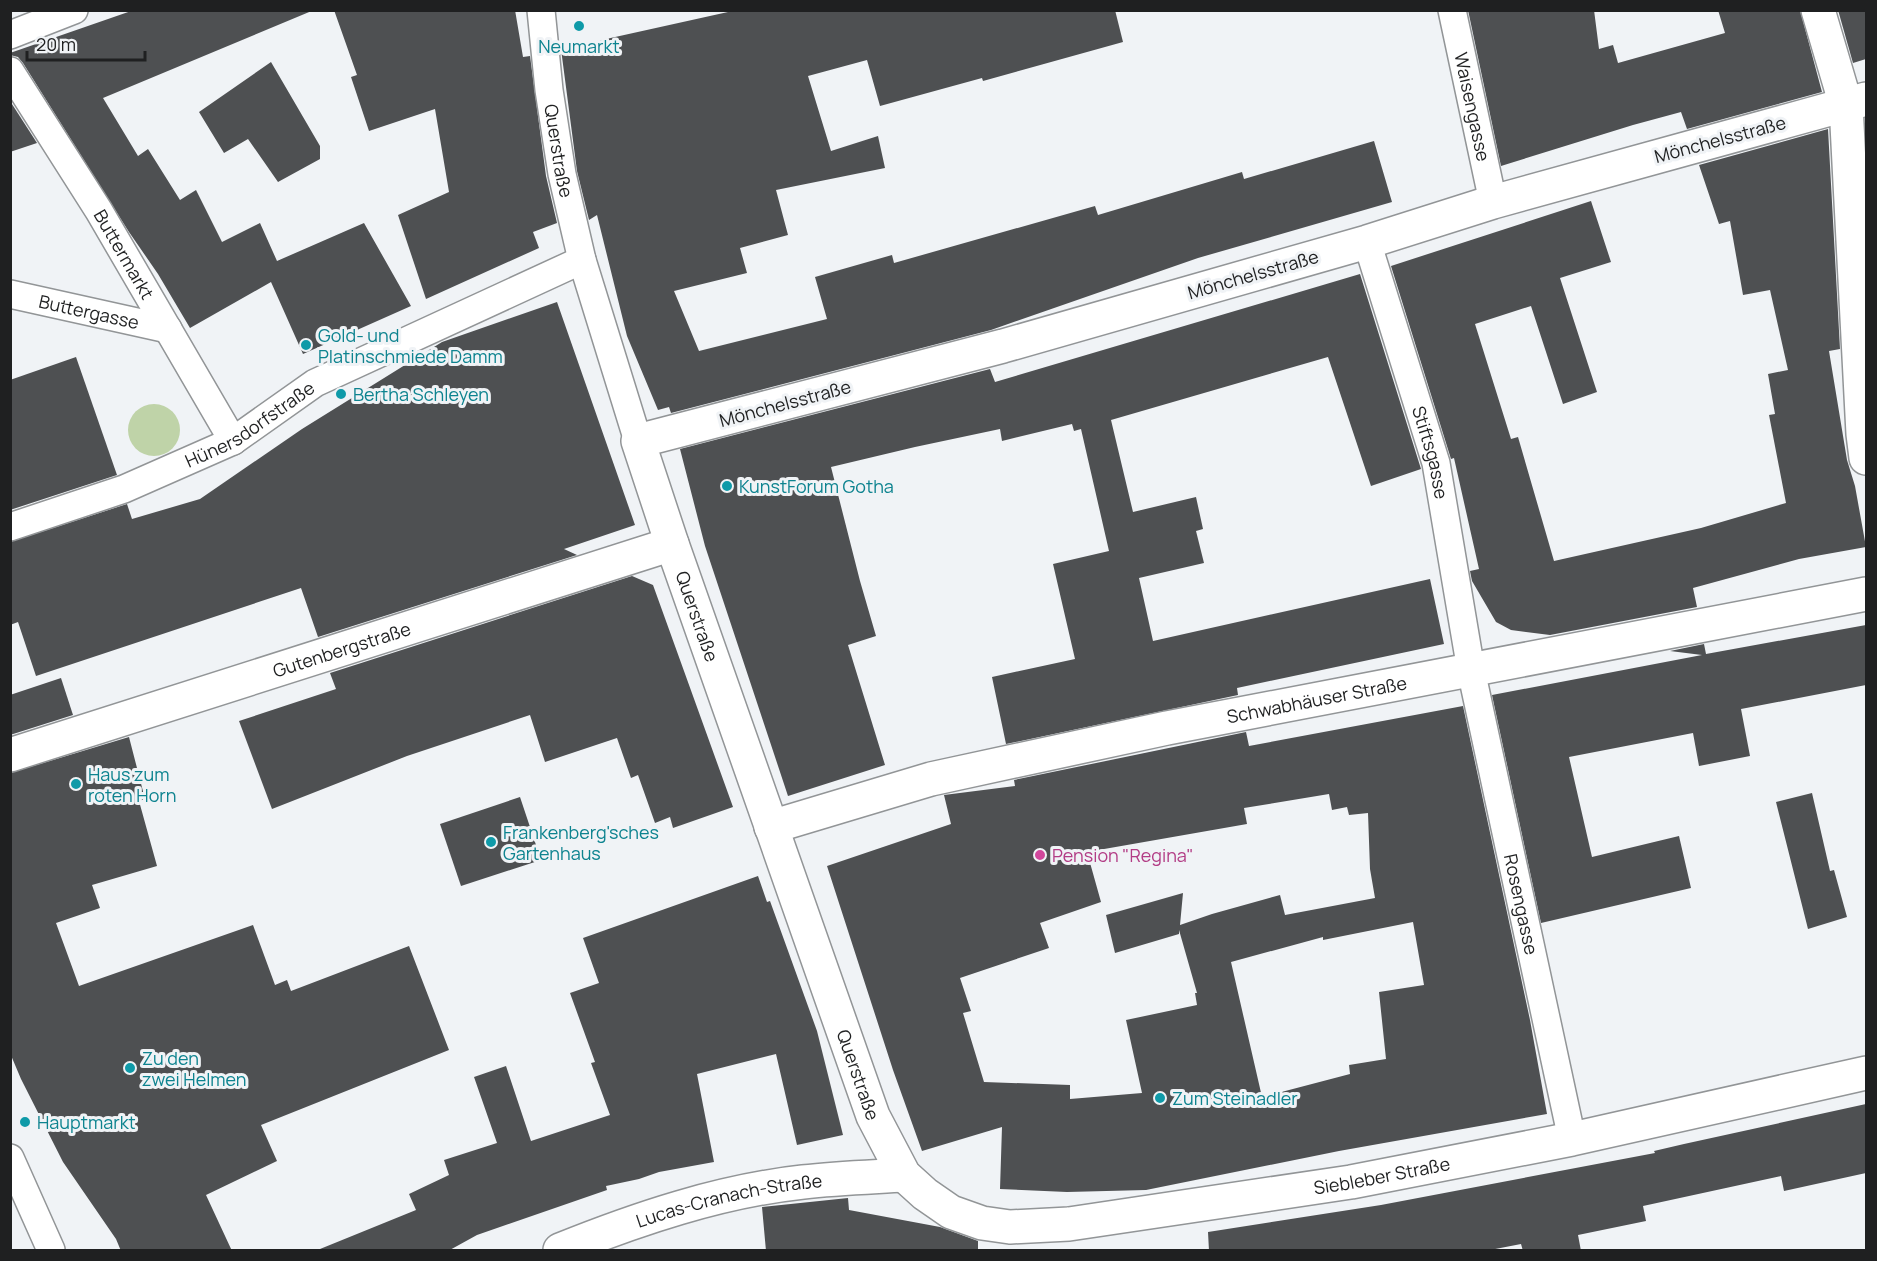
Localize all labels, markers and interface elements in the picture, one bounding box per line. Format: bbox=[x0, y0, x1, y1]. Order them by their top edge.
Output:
marker: Neumarkt bbox=[572, 19, 586, 33]
scale bar bbox=[27, 24, 146, 62]
text: 20 m bbox=[36, 32, 76, 56]
place label: Neumarkt bbox=[538, 34, 620, 58]
street label: Waisengasse bbox=[1449, 50, 1496, 163]
street label: Querstraße bbox=[539, 102, 579, 200]
street label: Mönchelsstraße bbox=[1652, 110, 1788, 168]
street label: Buttermarkt bbox=[89, 205, 160, 304]
street label: Mönchelsstraße bbox=[1185, 244, 1321, 304]
street label: Buttergasse bbox=[37, 289, 141, 334]
place label: Gold- und Platinschmiede Damm bbox=[318, 323, 503, 368]
marker: Gold- und Platinschmiede Damm bbox=[299, 338, 313, 352]
street label: Mönchelsstraße bbox=[717, 374, 853, 432]
street label: Hünersdorfstraße bbox=[181, 375, 319, 473]
place label: Bertha Schleyen bbox=[353, 382, 489, 406]
marker: Bertha Schleyen bbox=[334, 387, 348, 401]
street label: Stiftsgasse bbox=[1407, 403, 1454, 501]
place label: KunstForum Gotha bbox=[739, 474, 894, 498]
marker: KunstForum Gotha bbox=[720, 479, 734, 493]
street label: Querstraße bbox=[670, 568, 724, 665]
street label: Gutenbergstraße bbox=[270, 616, 413, 683]
street label: Schwabhäuser Straße bbox=[1225, 670, 1409, 728]
place label: Haus zum roten Horn bbox=[88, 762, 177, 807]
marker: Haus zum roten Horn bbox=[69, 777, 83, 791]
place label: Frankenberg'sches Gartenhaus bbox=[503, 820, 659, 865]
marker: Frankenberg'sches Gartenhaus bbox=[484, 835, 498, 849]
place label: Pension "Regina" bbox=[1052, 843, 1194, 867]
marker: Pension "Regina" bbox=[1033, 848, 1047, 862]
street label: Rosengasse bbox=[1499, 852, 1544, 957]
street label: Querstraße bbox=[832, 1026, 886, 1123]
place label: Zu den zwei Helmen bbox=[142, 1046, 247, 1091]
marker: Zu den zwei Helmen bbox=[123, 1061, 137, 1075]
place label: Zum Steinadler bbox=[1172, 1086, 1298, 1110]
marker: Zum Steinadler bbox=[1153, 1091, 1167, 1105]
place label: Hauptmarkt bbox=[37, 1110, 136, 1134]
marker: Hauptmarkt bbox=[18, 1115, 32, 1129]
street label: Siebleber Straße bbox=[1312, 1151, 1452, 1199]
street label: Lucas-Cranach-Straße bbox=[633, 1168, 823, 1233]

